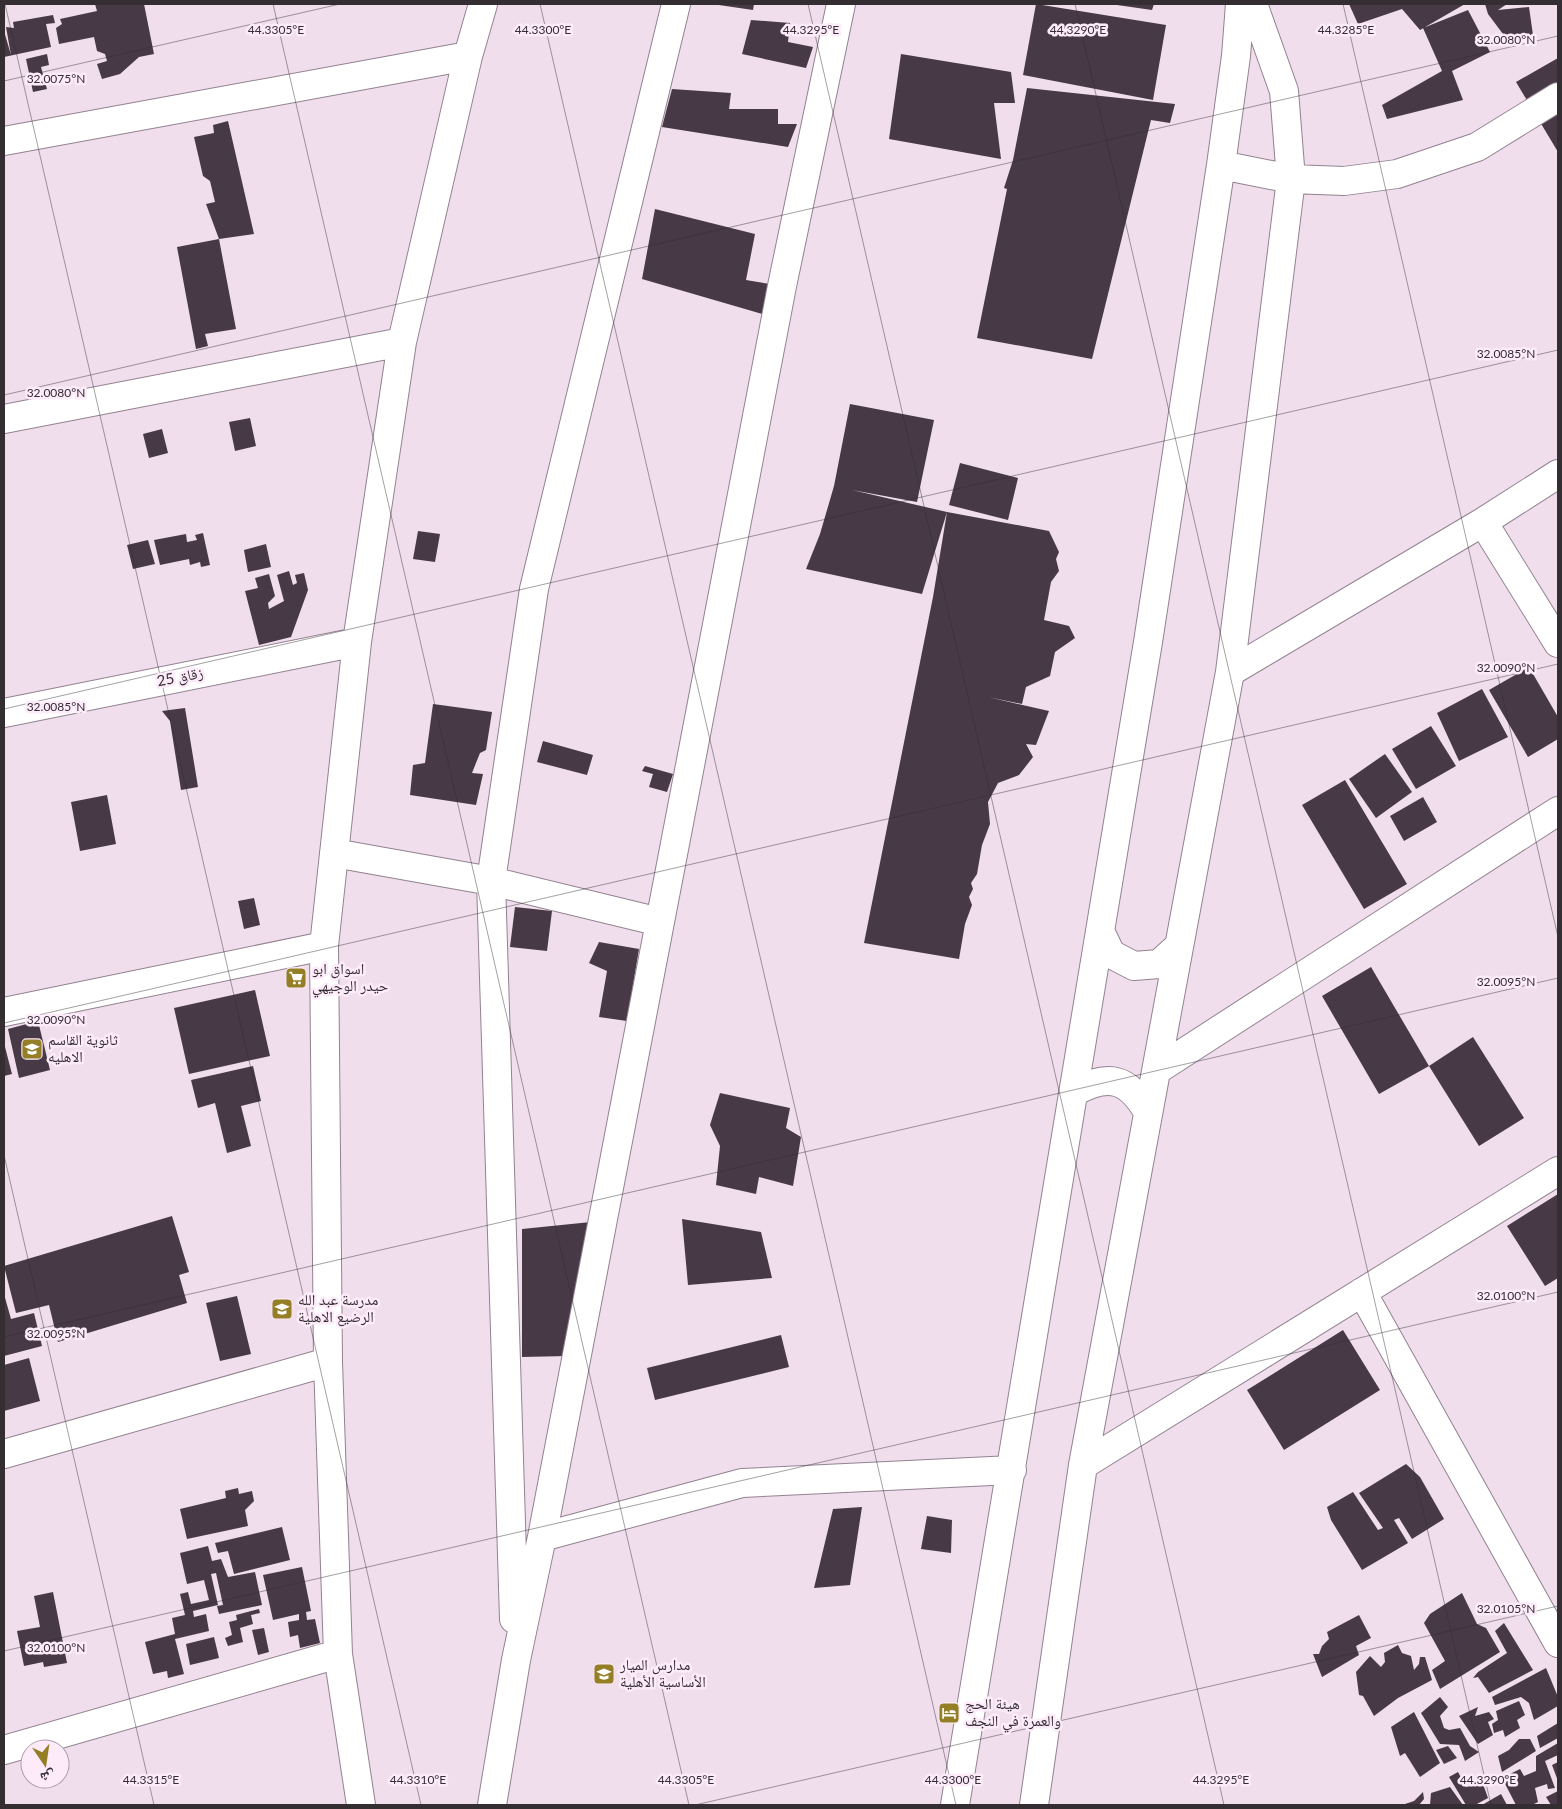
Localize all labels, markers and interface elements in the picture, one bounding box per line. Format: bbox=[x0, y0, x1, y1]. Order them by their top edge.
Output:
text: 44.3305°E bbox=[248, 22, 304, 37]
text: 44.3300°E bbox=[515, 22, 571, 37]
text: 44.3295°E bbox=[783, 22, 839, 37]
text: 44.3290°E bbox=[1050, 22, 1106, 37]
text: 44.3285°E bbox=[1318, 22, 1374, 37]
text: 32.0080°N bbox=[1477, 32, 1535, 47]
text: 32.0075°N bbox=[27, 71, 85, 86]
text: 32.0085°N bbox=[1477, 346, 1535, 361]
text: 32.0080°N bbox=[27, 385, 85, 400]
text: 32.0090°N bbox=[1477, 660, 1535, 675]
street label: زقاق 25 bbox=[155, 663, 205, 691]
text: 32.0085°N bbox=[27, 699, 85, 714]
place label: اسواق ابو حيدر الوجيهي bbox=[312, 959, 389, 998]
supermarket icon: اسواق ابو حيدر الوجيهي bbox=[284, 966, 308, 990]
text: 32.0095°N bbox=[1477, 974, 1535, 989]
text: 32.0090°N bbox=[27, 1012, 85, 1027]
place label: ثانوية القاسم الاهليه bbox=[48, 1030, 118, 1065]
school or university icon: ثانوية القاسم الاهليه bbox=[20, 1037, 44, 1061]
text: 32.0100°N bbox=[1477, 1288, 1535, 1303]
place label: مدرسة عبد الله الرضيع الاهلية bbox=[298, 1290, 379, 1327]
school or university icon: مدرسة عبد الله الرضيع الاهلية bbox=[270, 1297, 294, 1321]
text: 32.0095°N bbox=[27, 1326, 85, 1341]
text: 32.0105°N bbox=[1477, 1601, 1535, 1616]
text: 32.0100°N bbox=[27, 1640, 85, 1655]
place label: مدارس الميار الأساسية الأهلية bbox=[619, 1655, 706, 1690]
school or university icon: مدارس الميار الأساسية الأهلية bbox=[592, 1662, 616, 1686]
place label: هيئة الحج والعمرة في النجف bbox=[965, 1694, 1061, 1733]
hotel icon: هيئة الحج والعمرة في النجف bbox=[937, 1701, 961, 1725]
north arrow bbox=[20, 1739, 70, 1789]
text: ش bbox=[39, 1766, 57, 1787]
text: 44.3315°E bbox=[123, 1772, 179, 1787]
text: 44.3310°E bbox=[390, 1772, 446, 1787]
text: 44.3305°E bbox=[658, 1772, 714, 1787]
text: 44.3300°E bbox=[925, 1772, 981, 1787]
text: 44.3295°E bbox=[1193, 1772, 1249, 1787]
text: 44.3290°E bbox=[1460, 1772, 1516, 1787]

